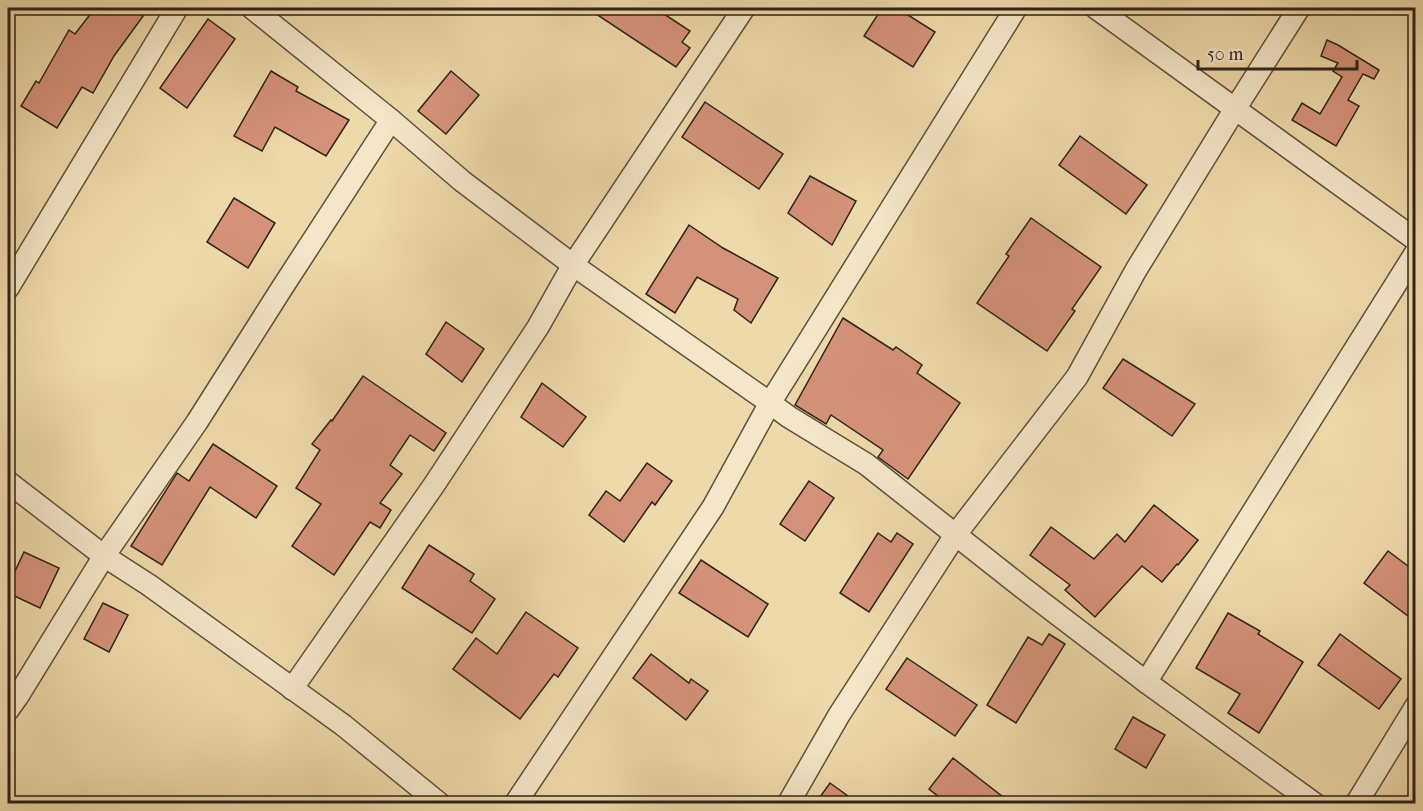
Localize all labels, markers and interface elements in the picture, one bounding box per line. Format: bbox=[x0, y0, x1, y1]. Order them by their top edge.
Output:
scale bar bbox=[1198, 33, 1357, 71]
text: 50 m bbox=[1207, 44, 1244, 65]

